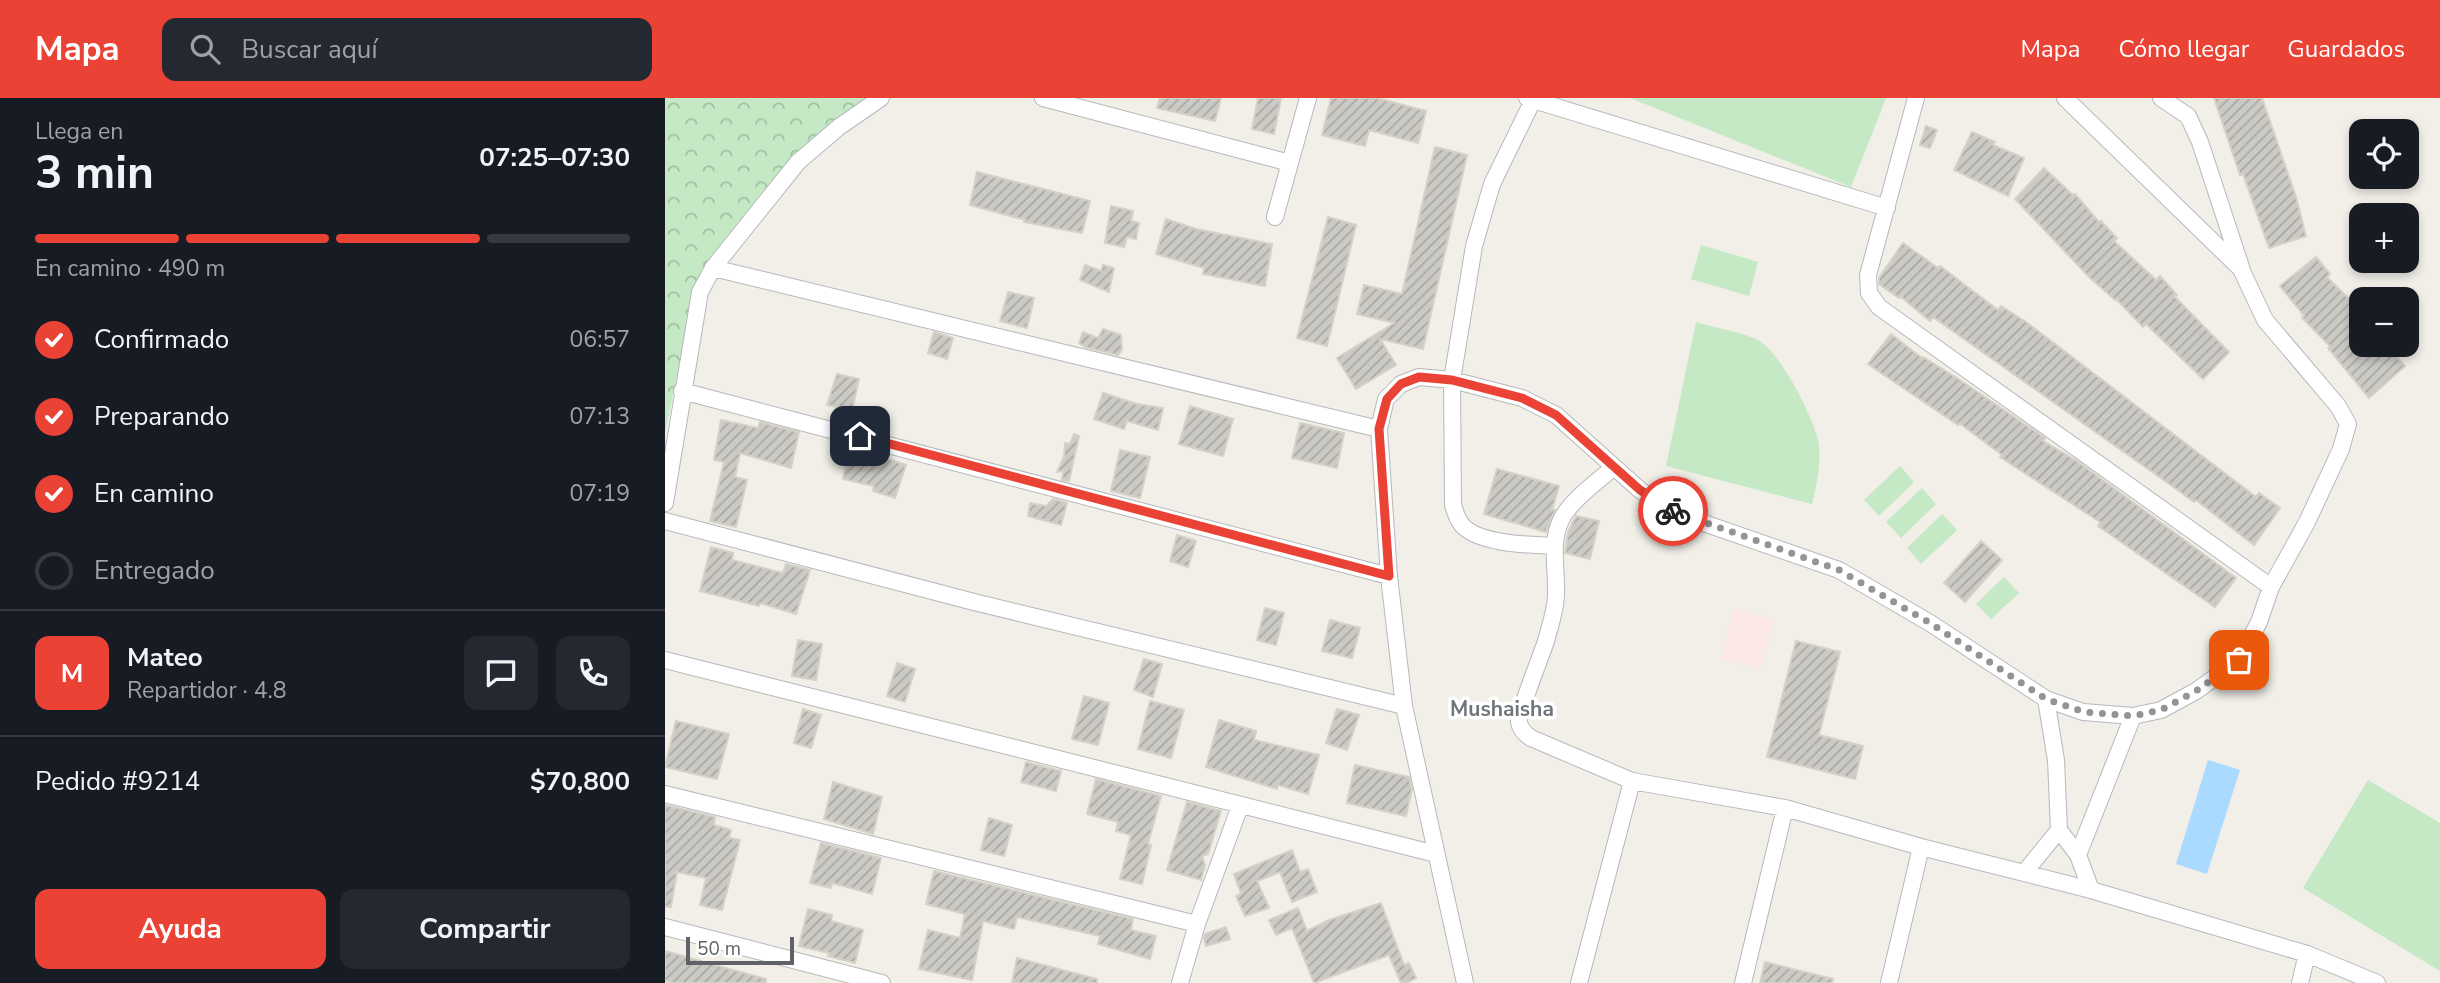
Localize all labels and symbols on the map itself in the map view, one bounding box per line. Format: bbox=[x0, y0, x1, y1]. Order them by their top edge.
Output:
pin bbox=[830, 406, 890, 466]
courier bbox=[1638, 476, 1708, 546]
pin bbox=[2209, 630, 2269, 690]
district label: Mushaisha bbox=[1450, 695, 1554, 723]
scale bar bbox=[686, 934, 795, 966]

